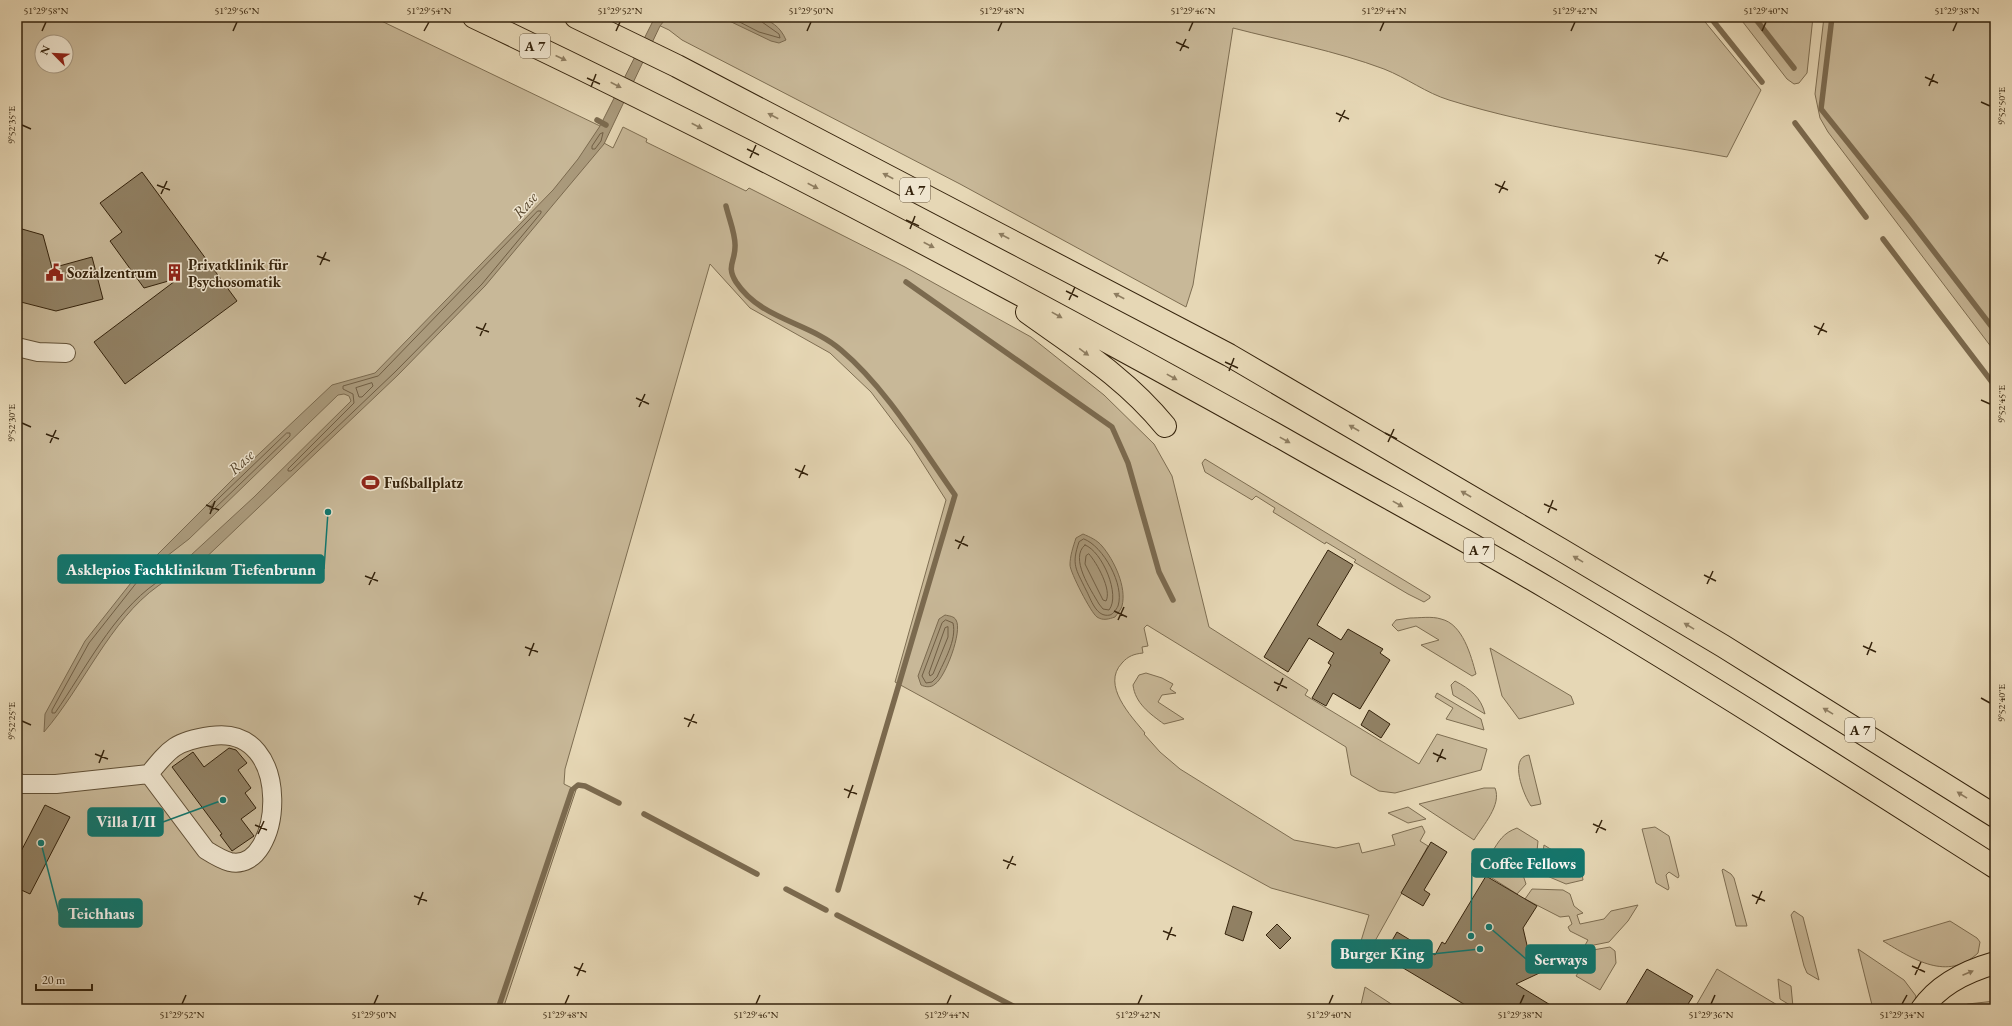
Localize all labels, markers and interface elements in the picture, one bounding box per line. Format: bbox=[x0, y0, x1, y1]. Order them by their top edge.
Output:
text: 51°29'58"N bbox=[24, 4, 69, 17]
text: 51°29'56"N bbox=[215, 4, 260, 17]
text: 51°29'54"N bbox=[407, 4, 452, 17]
text: 51°29'52"N bbox=[598, 4, 643, 17]
text: 51°29'50"N bbox=[789, 4, 834, 17]
text: 51°29'48"N bbox=[980, 4, 1025, 17]
text: 51°29'46"N bbox=[1171, 4, 1216, 17]
text: 51°29'44"N bbox=[1362, 4, 1407, 17]
text: 51°29'42"N bbox=[1553, 4, 1598, 17]
text: 51°29'40"N bbox=[1744, 4, 1789, 17]
text: 51°29'38"N bbox=[1935, 4, 1980, 17]
north arrow bbox=[34, 34, 74, 74]
road number: A 7 bbox=[520, 34, 550, 58]
text: N bbox=[37, 43, 53, 57]
one-way arrow bbox=[556, 55, 567, 61]
one-way arrow bbox=[611, 82, 622, 89]
text: 9°52'50"E bbox=[1995, 87, 2008, 125]
text: 9°52'35"E bbox=[5, 106, 18, 144]
one-way arrow bbox=[767, 113, 779, 119]
one-way arrow bbox=[691, 123, 703, 130]
one-way arrow bbox=[882, 173, 894, 179]
road number: A 7 bbox=[900, 178, 930, 202]
one-way arrow bbox=[807, 183, 819, 189]
water label: Rase bbox=[508, 187, 543, 223]
one-way arrow bbox=[998, 233, 1009, 239]
one-way arrow bbox=[923, 242, 934, 248]
place label: Privatklinik für Psychosomatik bbox=[188, 255, 289, 291]
public building icon: Sozialzentrum bbox=[44, 262, 64, 282]
place label: Sozialzentrum bbox=[67, 263, 157, 282]
building icon: Privatklinik für Psychosomatik bbox=[165, 263, 185, 283]
one-way arrow bbox=[1113, 293, 1125, 300]
one-way arrow bbox=[1052, 312, 1063, 318]
one-way arrow bbox=[1078, 348, 1089, 356]
one-way arrow bbox=[1166, 374, 1177, 381]
text: 9°52'45"E bbox=[1995, 385, 2008, 423]
text: 9°52'30"E bbox=[5, 404, 18, 442]
one-way arrow bbox=[1348, 425, 1359, 432]
one-way arrow bbox=[1279, 437, 1291, 444]
water label: Rase bbox=[223, 444, 259, 479]
sports icon: Fußballplatz bbox=[361, 472, 381, 492]
place label: Fußballplatz bbox=[384, 473, 464, 492]
one-way arrow bbox=[1460, 490, 1472, 497]
one-way arrow bbox=[1393, 501, 1404, 508]
road number: A 7 bbox=[1464, 538, 1494, 562]
callout: Asklepios Fachklinikum Tiefenbrunn bbox=[58, 555, 324, 583]
one-way arrow bbox=[1572, 556, 1584, 563]
text: Asklepios Fachklinikum Tiefenbrunn bbox=[65, 559, 316, 580]
one-way arrow bbox=[1683, 623, 1695, 630]
text: 9°52'40"E bbox=[1995, 684, 2008, 722]
text: 9°52'25"E bbox=[5, 702, 18, 740]
one-way arrow bbox=[1823, 707, 1833, 715]
road number: A 7 bbox=[1845, 718, 1875, 742]
one-way arrow bbox=[1957, 791, 1967, 799]
callout: Villa I/II bbox=[88, 808, 163, 836]
text: Villa I/II bbox=[96, 811, 156, 832]
callout: Coffee Fellows bbox=[1472, 849, 1584, 877]
text: Coffee Fellows bbox=[1480, 853, 1576, 874]
callout: Teichhaus bbox=[59, 899, 142, 927]
text: Teichhaus bbox=[68, 903, 135, 924]
callout: Burger King bbox=[1332, 940, 1432, 968]
text: Burger King bbox=[1340, 943, 1425, 964]
callout: Serways bbox=[1526, 945, 1595, 973]
text: Serways bbox=[1535, 949, 1588, 970]
scale bar bbox=[36, 966, 92, 992]
one-way arrow bbox=[1962, 970, 1974, 976]
text: 20 m bbox=[42, 972, 66, 988]
text: 51°29'52"N bbox=[160, 1008, 205, 1021]
text: 51°29'50"N bbox=[352, 1008, 397, 1021]
text: 51°29'48"N bbox=[543, 1008, 588, 1021]
text: 51°29'46"N bbox=[734, 1008, 779, 1021]
text: 51°29'44"N bbox=[925, 1008, 970, 1021]
text: 51°29'42"N bbox=[1116, 1008, 1161, 1021]
text: 51°29'40"N bbox=[1307, 1008, 1352, 1021]
text: 51°29'38"N bbox=[1498, 1008, 1543, 1021]
text: 51°29'36"N bbox=[1689, 1008, 1734, 1021]
text: 51°29'34"N bbox=[1880, 1008, 1925, 1021]

